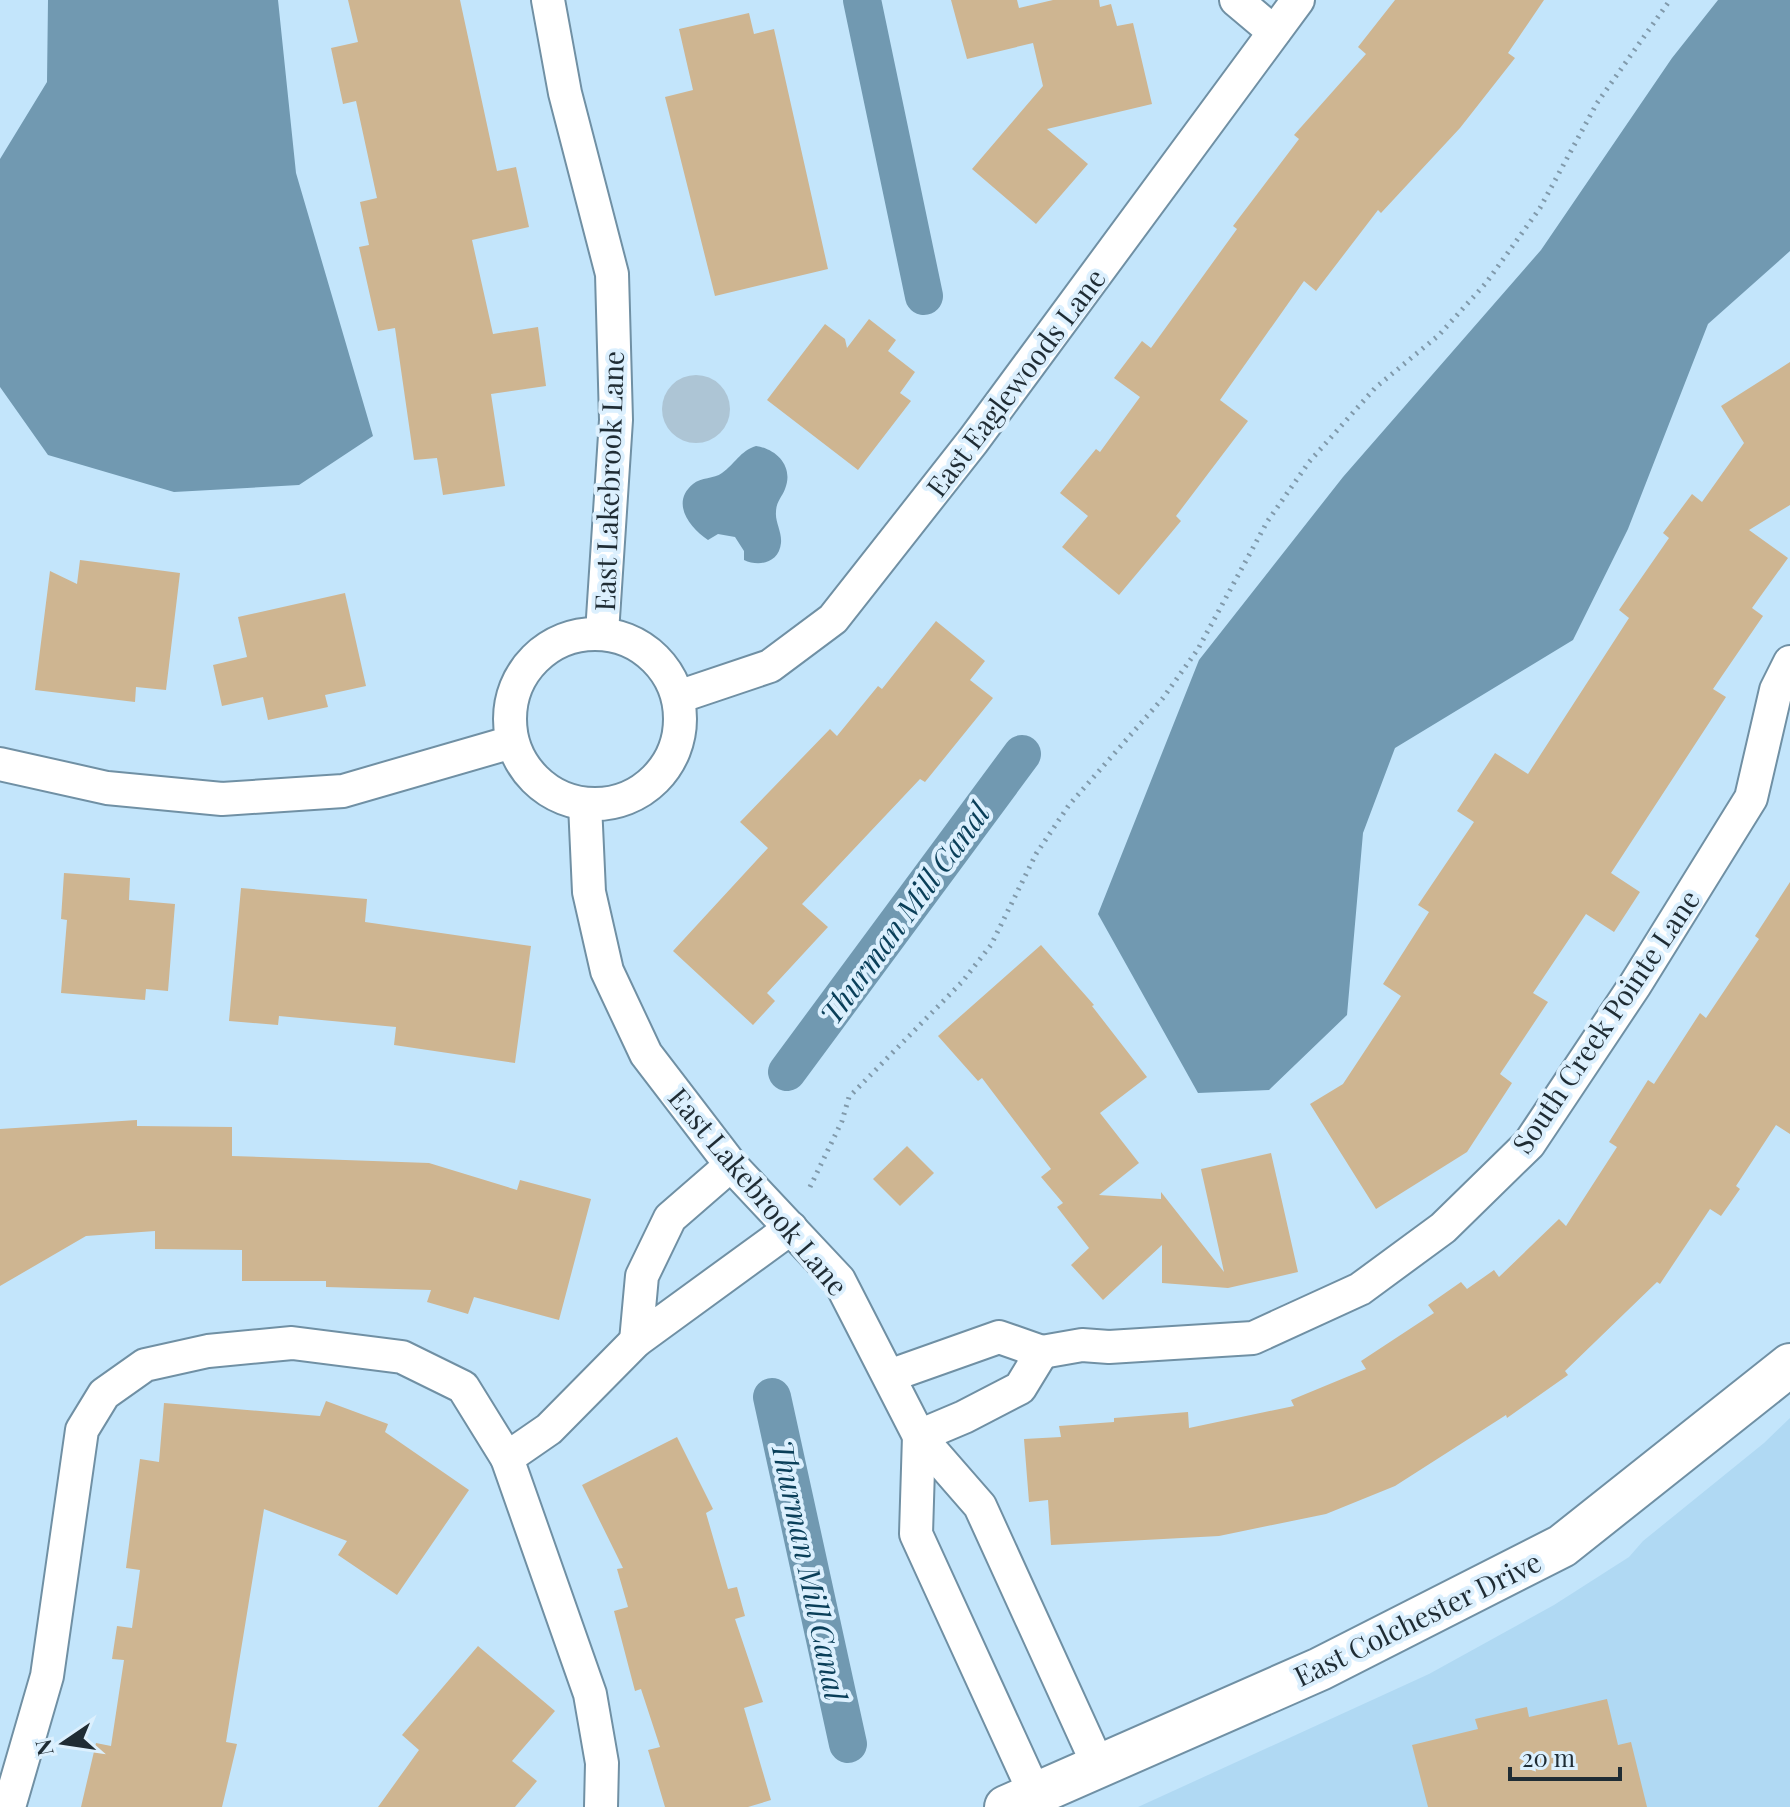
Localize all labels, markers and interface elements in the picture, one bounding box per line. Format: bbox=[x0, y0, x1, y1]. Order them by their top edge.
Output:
street label: East Eaglewoods Lane bbox=[917, 260, 1113, 504]
street label: East Lakebrook Lane bbox=[585, 350, 631, 612]
water label: Thurman Mill Canal bbox=[810, 793, 999, 1032]
street label: South Creek Pointe Lane bbox=[1503, 882, 1707, 1160]
street label: East Lakebrook Lane bbox=[661, 1079, 857, 1303]
water label: Thurman Mill Canal bbox=[763, 1436, 857, 1705]
street label: East Colchester Drive bbox=[1287, 1542, 1547, 1694]
north arrow bbox=[24, 1703, 104, 1783]
scale bar bbox=[1510, 1731, 1620, 1781]
text: N bbox=[27, 1737, 60, 1759]
text: 20 m bbox=[1522, 1741, 1575, 1773]

